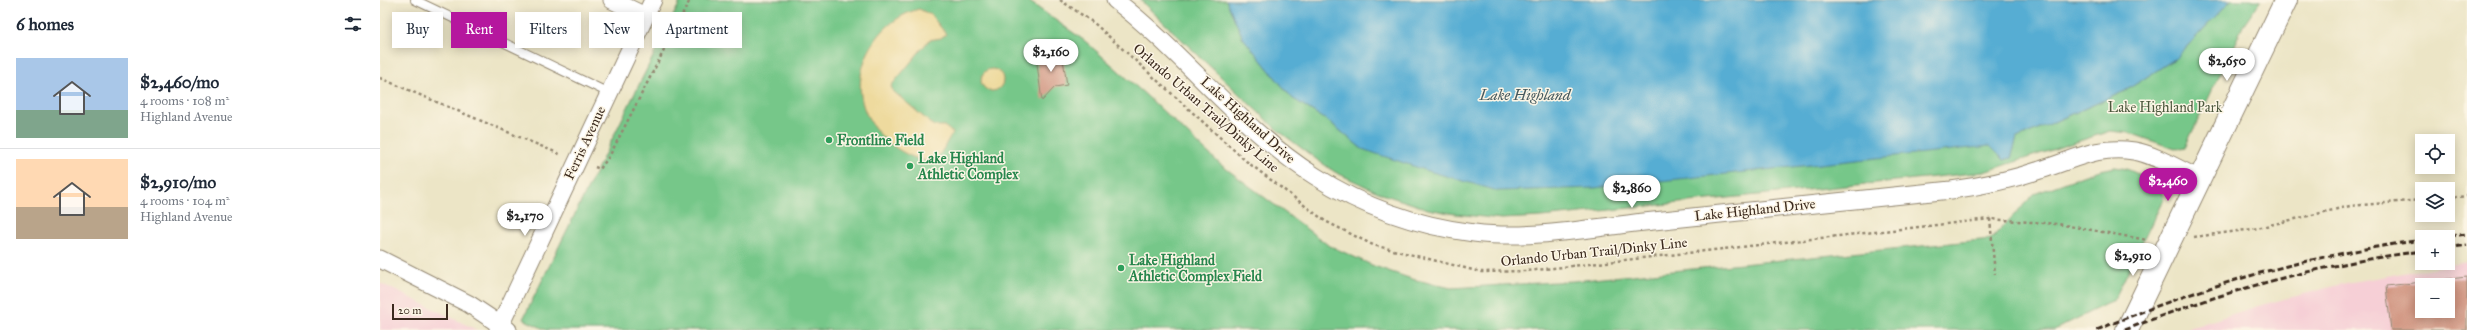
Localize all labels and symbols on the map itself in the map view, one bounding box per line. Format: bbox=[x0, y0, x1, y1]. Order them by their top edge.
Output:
pin: $2,160 bbox=[1018, 39, 1084, 73]
street label: Orlando Urban Trail/Dinky Line bbox=[1130, 40, 1282, 176]
pin: $2,650 bbox=[2194, 48, 2260, 82]
street label: Lake Highland Drive bbox=[1197, 73, 1299, 167]
water label: Lake Highland bbox=[1478, 86, 1572, 104]
park label: Lake Highland Park bbox=[2108, 99, 2223, 116]
street label: Ferris Avenue bbox=[561, 103, 610, 182]
place label: Frontline Field bbox=[837, 132, 925, 149]
marker: Frontline Field bbox=[824, 135, 834, 145]
place label: Lake Highland Athletic Complex bbox=[917, 150, 1019, 184]
marker: Lake Highland Athletic Complex bbox=[905, 161, 915, 171]
pin: $2,460 bbox=[2135, 168, 2201, 202]
pin: $2,860 bbox=[1599, 175, 1665, 209]
street label: Lake Highland Drive bbox=[1694, 195, 1816, 225]
pin: $2,170 bbox=[492, 203, 558, 237]
street label: Orlando Urban Trail/Dinky Line bbox=[1500, 234, 1688, 270]
pin: $2,910 bbox=[2100, 243, 2166, 277]
place label: Lake Highland Athletic Complex Field bbox=[1128, 252, 1263, 286]
marker: Lake Highland Athletic Complex Field bbox=[1116, 263, 1126, 273]
scale bar bbox=[392, 302, 448, 321]

